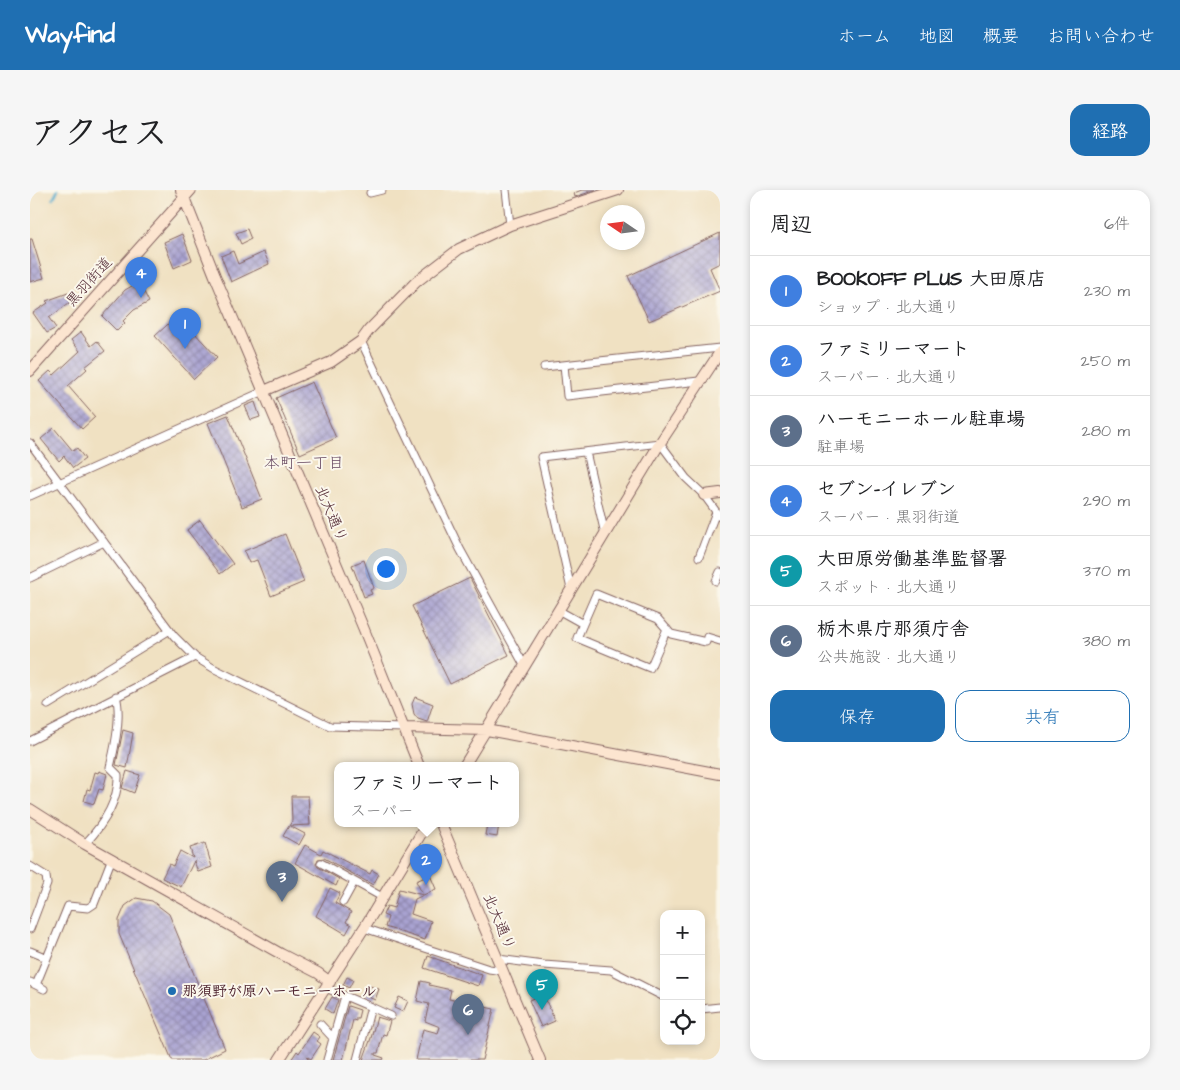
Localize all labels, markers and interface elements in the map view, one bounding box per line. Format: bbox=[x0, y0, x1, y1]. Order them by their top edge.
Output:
text: Wayfind bbox=[25, 18, 115, 52]
text: ホーム bbox=[838, 24, 891, 49]
text: 地図 bbox=[919, 24, 955, 49]
text: 概要 bbox=[983, 24, 1019, 49]
text: お問い合わせ bbox=[1047, 24, 1155, 49]
button: 経路 bbox=[1070, 104, 1150, 156]
text: アクセス bbox=[30, 109, 168, 158]
north arrow bbox=[600, 205, 645, 250]
text: 周辺 bbox=[770, 210, 812, 239]
text: 6件 bbox=[1104, 213, 1130, 235]
street label: 黒羽街道 bbox=[61, 253, 117, 311]
pin: 4 bbox=[125, 257, 157, 298]
text: BOOKOFF PLUS 大田原店 bbox=[817, 266, 1046, 293]
text: 1 bbox=[785, 280, 787, 302]
text: 230 m bbox=[1084, 280, 1130, 302]
text: ショップ · 北大通り bbox=[817, 296, 959, 318]
pin: 1 bbox=[169, 308, 201, 349]
text: ファミリーマート bbox=[817, 336, 970, 363]
text: 2 bbox=[781, 350, 791, 372]
text: 250 m bbox=[1081, 350, 1130, 372]
text: スーパー · 北大通り bbox=[817, 366, 959, 388]
text: ハーモニーホール駐車場 bbox=[817, 406, 1025, 433]
text: 3 bbox=[782, 420, 790, 442]
text: 280 m bbox=[1082, 420, 1130, 442]
text: 駐車場 bbox=[817, 436, 865, 458]
district label: 本町一丁目 bbox=[264, 452, 344, 474]
text: セブン-イレブン bbox=[817, 476, 956, 503]
street label: 北大通り bbox=[310, 482, 352, 546]
text: 4 bbox=[781, 490, 791, 512]
text: 290 m bbox=[1083, 490, 1130, 512]
text: スーパー · 黒羽街道 bbox=[817, 506, 959, 528]
text: 大田原労働基準監督署 bbox=[817, 546, 1007, 573]
your location bbox=[373, 556, 399, 582]
text: 5 bbox=[780, 560, 792, 582]
text: 370 m bbox=[1083, 560, 1130, 582]
text: スポット · 北大通り bbox=[817, 576, 960, 598]
text: 栃木県庁那須庁舎 bbox=[817, 616, 969, 643]
text: 6 bbox=[781, 630, 791, 652]
text: 380 m bbox=[1083, 630, 1130, 652]
text: 公共施設 · 北大通り bbox=[817, 646, 960, 668]
button: 保存 bbox=[770, 690, 945, 742]
button: 共有 bbox=[955, 690, 1130, 742]
popup bbox=[334, 762, 519, 827]
text: ファミリーマート bbox=[350, 770, 503, 797]
text: スーパー bbox=[350, 800, 413, 822]
pin: 2 bbox=[410, 844, 442, 885]
pin: 3 bbox=[266, 861, 298, 902]
street label: 北大通り bbox=[478, 890, 520, 954]
map controls bbox=[660, 910, 705, 1045]
button: + bbox=[660, 910, 705, 955]
button: − bbox=[660, 955, 705, 1000]
pin: 5 bbox=[526, 969, 558, 1010]
place label: 那須野が原ハーモニーホール bbox=[182, 981, 376, 1002]
marker: 那須野が原ハーモニーホール bbox=[166, 985, 178, 997]
pin: 6 bbox=[452, 994, 484, 1035]
button: locate bbox=[660, 1000, 705, 1045]

